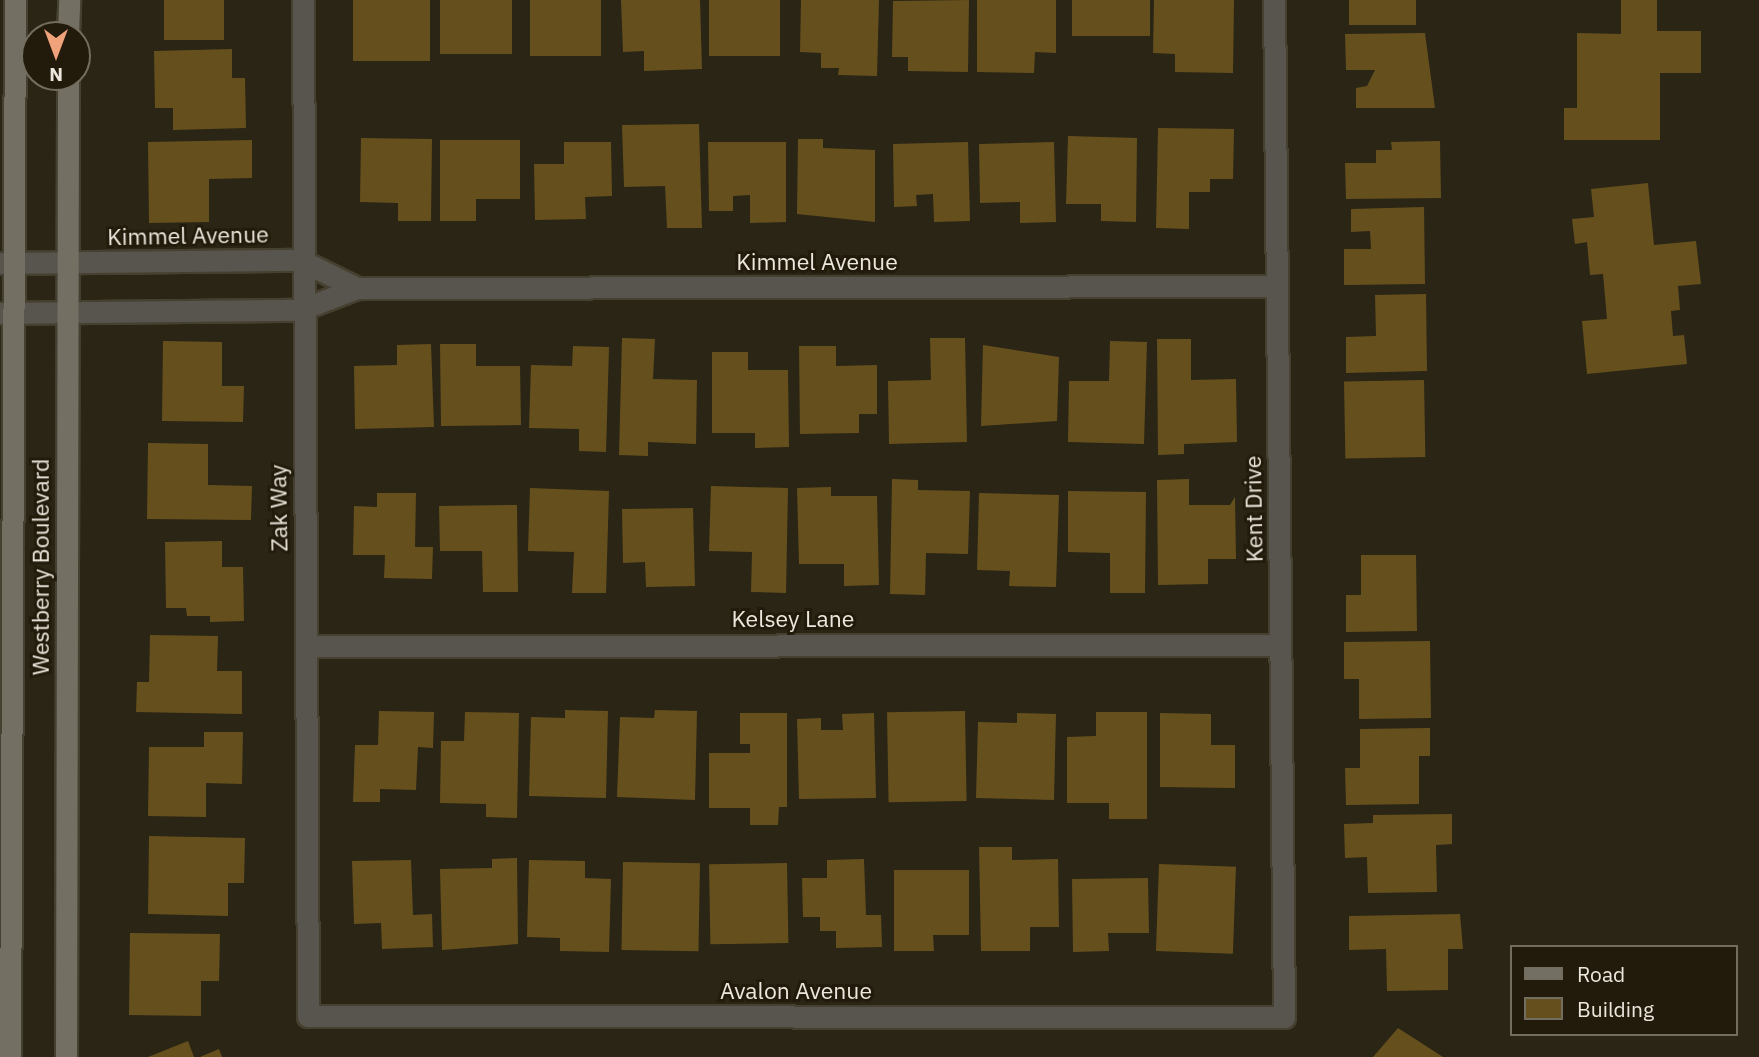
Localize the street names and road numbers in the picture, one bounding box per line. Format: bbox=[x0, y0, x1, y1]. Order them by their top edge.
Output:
street label: Kimmel Avenue bbox=[107, 220, 269, 250]
street label: Kimmel Avenue bbox=[736, 247, 898, 275]
street label: Kent Drive bbox=[1238, 455, 1268, 563]
street label: Westberry Boulevard bbox=[26, 459, 54, 675]
street label: Zak Way bbox=[263, 464, 293, 552]
street label: Kelsey Lane bbox=[732, 604, 854, 632]
street label: Avalon Avenue bbox=[720, 976, 872, 1004]

